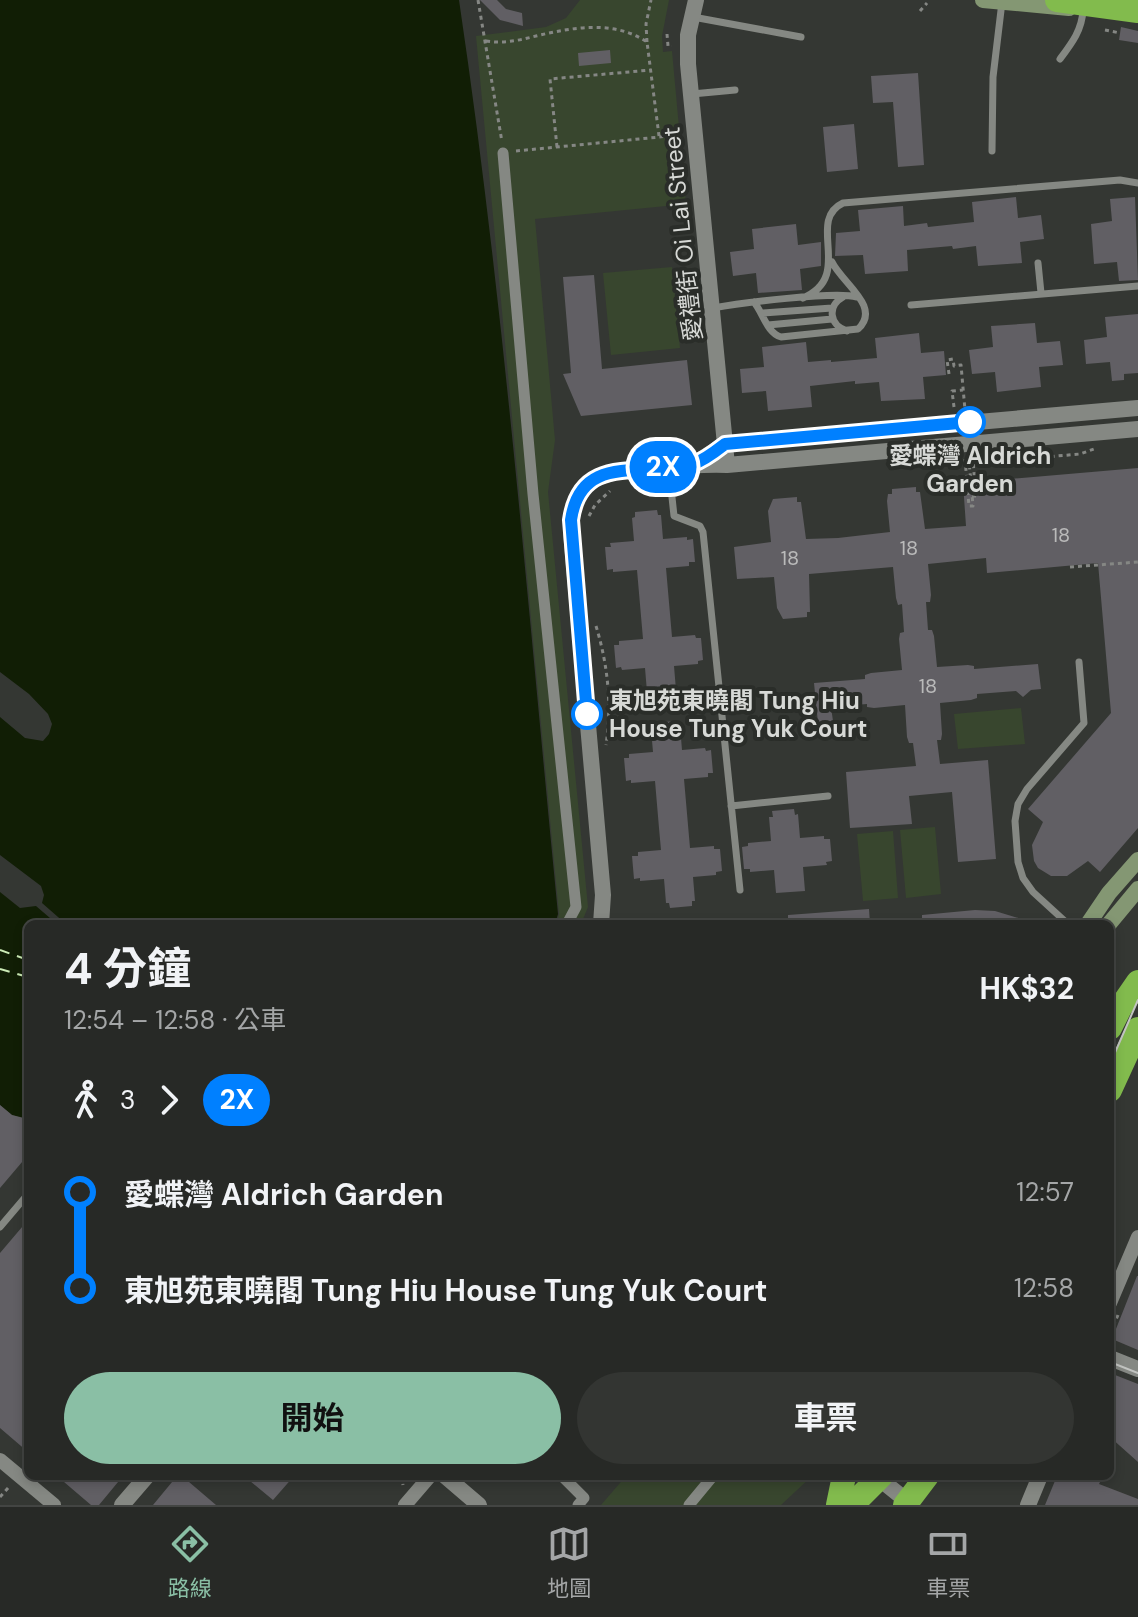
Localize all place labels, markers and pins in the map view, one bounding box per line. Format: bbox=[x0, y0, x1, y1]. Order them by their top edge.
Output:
marker: 愛蝶灣 Aldrich Garden bbox=[955, 407, 985, 437]
place label: 愛蝶灣 Aldrich Garden bbox=[889, 440, 1051, 499]
place label: 東旭苑東曉閣 Tung Hiu House Tung Yuk Court bbox=[609, 685, 867, 744]
marker: 東旭苑東曉閣 Tung Hiu House Tung Yuk Court bbox=[572, 699, 602, 729]

